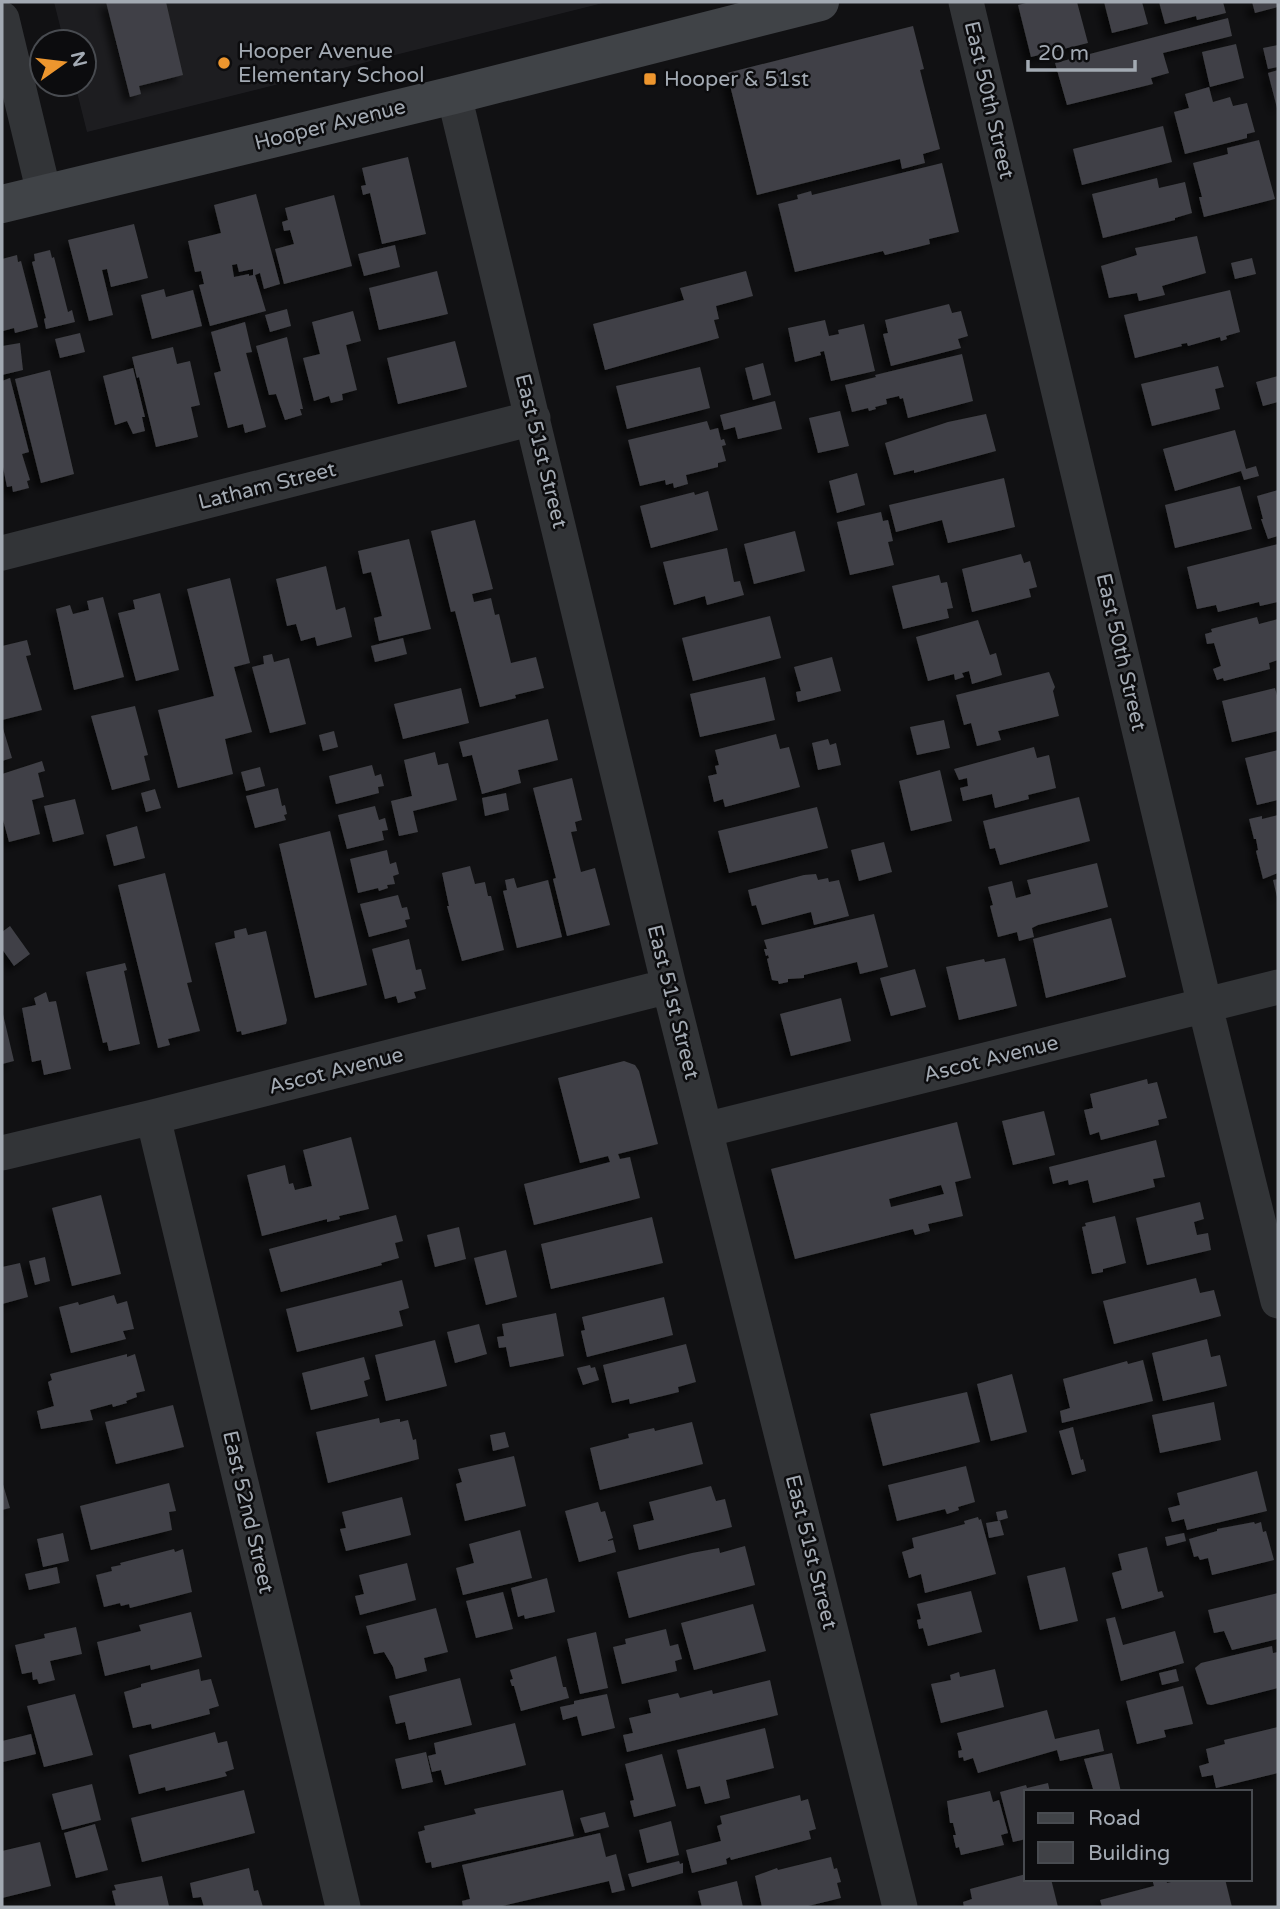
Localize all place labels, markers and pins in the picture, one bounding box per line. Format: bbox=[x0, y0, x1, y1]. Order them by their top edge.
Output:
place label: Hooper Avenue Elementary School bbox=[238, 39, 425, 88]
marker: Hooper Avenue Elementary School bbox=[216, 55, 232, 71]
place label: Hooper & 51st bbox=[664, 67, 809, 92]
marker: Hooper & 51st bbox=[642, 71, 658, 87]

